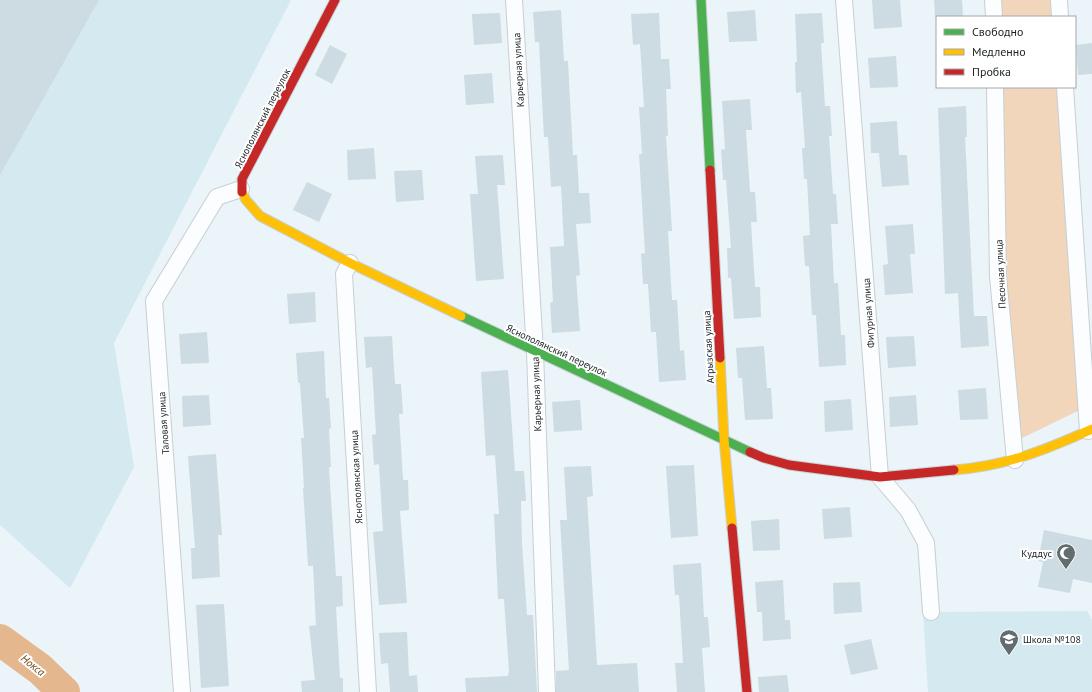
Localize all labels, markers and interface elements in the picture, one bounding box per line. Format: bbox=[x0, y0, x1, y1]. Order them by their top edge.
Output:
legend bbox=[936, 16, 1076, 88]
text: Свободно bbox=[972, 24, 1023, 39]
street label: Карьерная улица bbox=[510, 32, 527, 108]
text: Медленно bbox=[972, 44, 1026, 59]
text: Пробка bbox=[972, 64, 1011, 79]
street label: Яснополянский переулок bbox=[232, 66, 293, 170]
street label: Песочная улица bbox=[992, 239, 1009, 309]
street label: Фигурная улица bbox=[860, 277, 877, 348]
street label: Агрызская улица bbox=[700, 310, 717, 384]
street label: Яснополянский переулок bbox=[504, 321, 610, 380]
street label: Карьерная улица bbox=[529, 356, 544, 432]
street label: Таловая улица bbox=[155, 391, 172, 455]
street label: Яснополянская улица bbox=[348, 430, 365, 524]
mosque icon: Куддус bbox=[1055, 542, 1077, 570]
place label: Куддус bbox=[1021, 547, 1052, 560]
school or university icon: Школа №108 bbox=[998, 628, 1020, 656]
place label: Школа №108 bbox=[1023, 633, 1081, 646]
water label: Нокса bbox=[18, 651, 48, 679]

